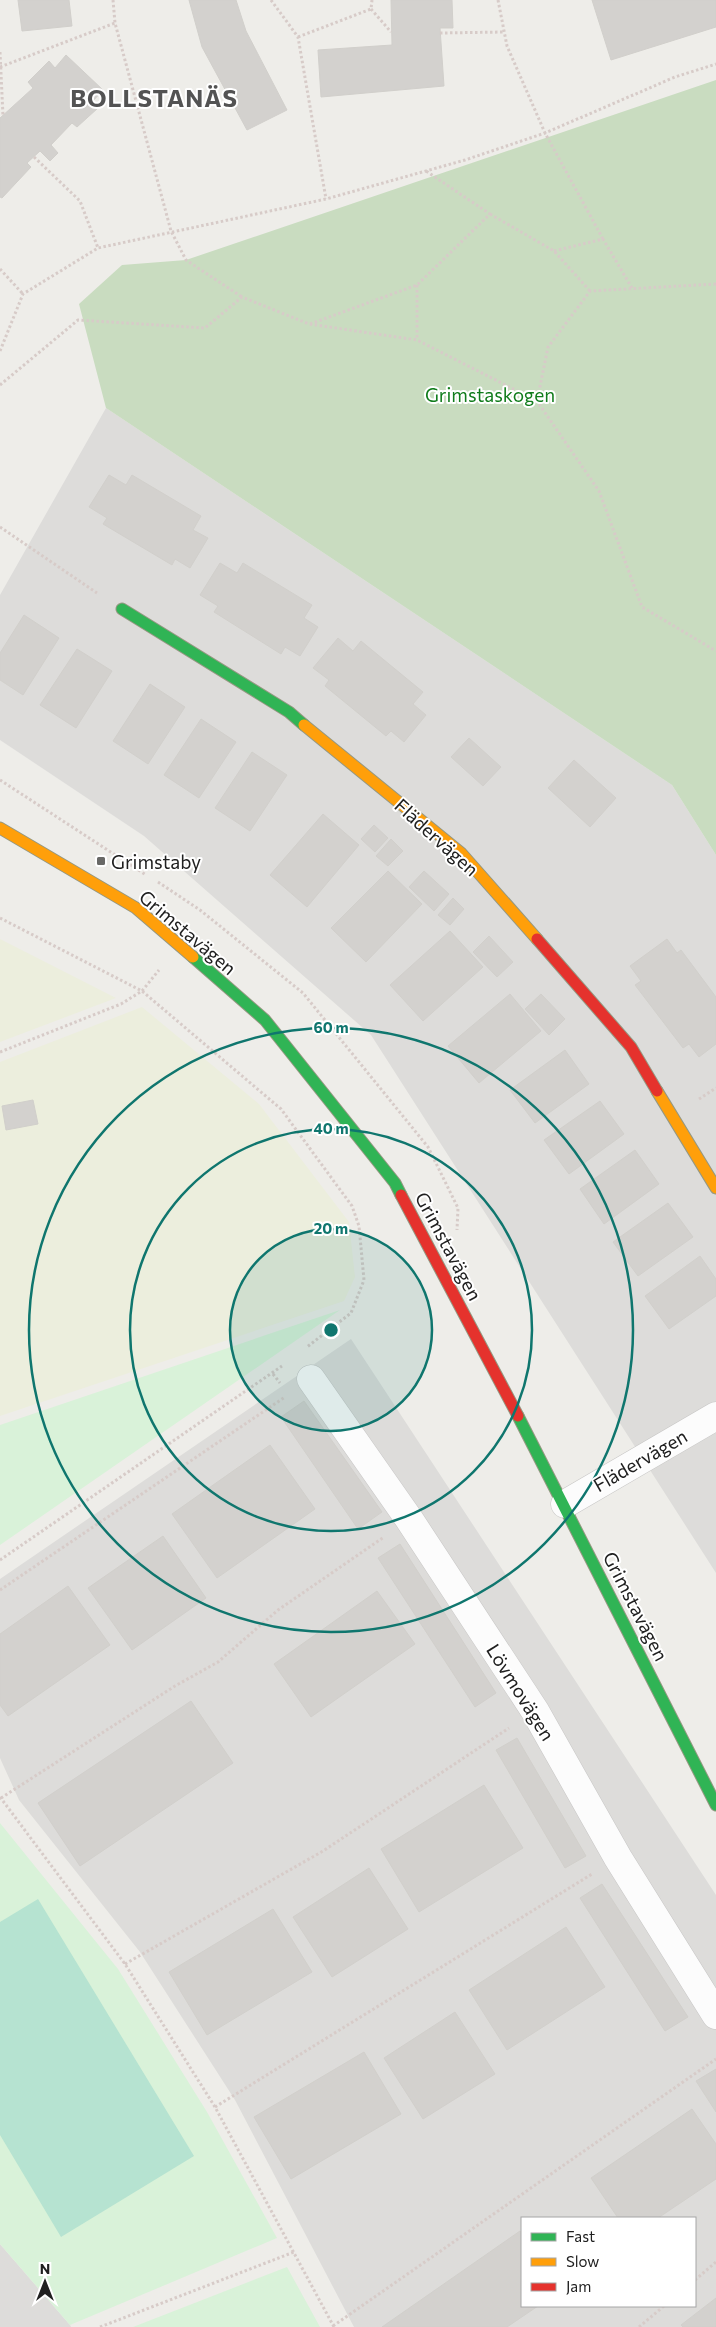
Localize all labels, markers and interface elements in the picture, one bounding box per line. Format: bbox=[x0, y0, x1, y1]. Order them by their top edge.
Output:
district label: BOLLSTANÄS bbox=[70, 83, 238, 112]
park label: Grimstaskogen bbox=[425, 383, 555, 406]
street label: Flädervägen bbox=[390, 793, 484, 881]
place label: Grimstaby bbox=[111, 850, 201, 873]
marker: Grimstaby bbox=[95, 855, 107, 867]
street label: Grimstavägen bbox=[135, 885, 241, 979]
text: 60 m bbox=[313, 1018, 349, 1036]
text: 40 m bbox=[313, 1119, 349, 1137]
street label: Grimstavägen bbox=[411, 1188, 487, 1304]
text: 20 m bbox=[314, 1219, 348, 1237]
centre of rings bbox=[322, 1321, 340, 1339]
street label: Flädervägen bbox=[589, 1424, 691, 1496]
street label: Grimstavägen bbox=[599, 1548, 673, 1664]
street label: Lövmovägen bbox=[482, 1639, 560, 1745]
legend bbox=[521, 2217, 696, 2307]
text: Fast bbox=[566, 2227, 595, 2245]
text: Slow bbox=[566, 2252, 599, 2270]
north arrow bbox=[20, 2257, 70, 2307]
text: N bbox=[40, 2260, 50, 2277]
text: Jam bbox=[566, 2277, 591, 2295]

